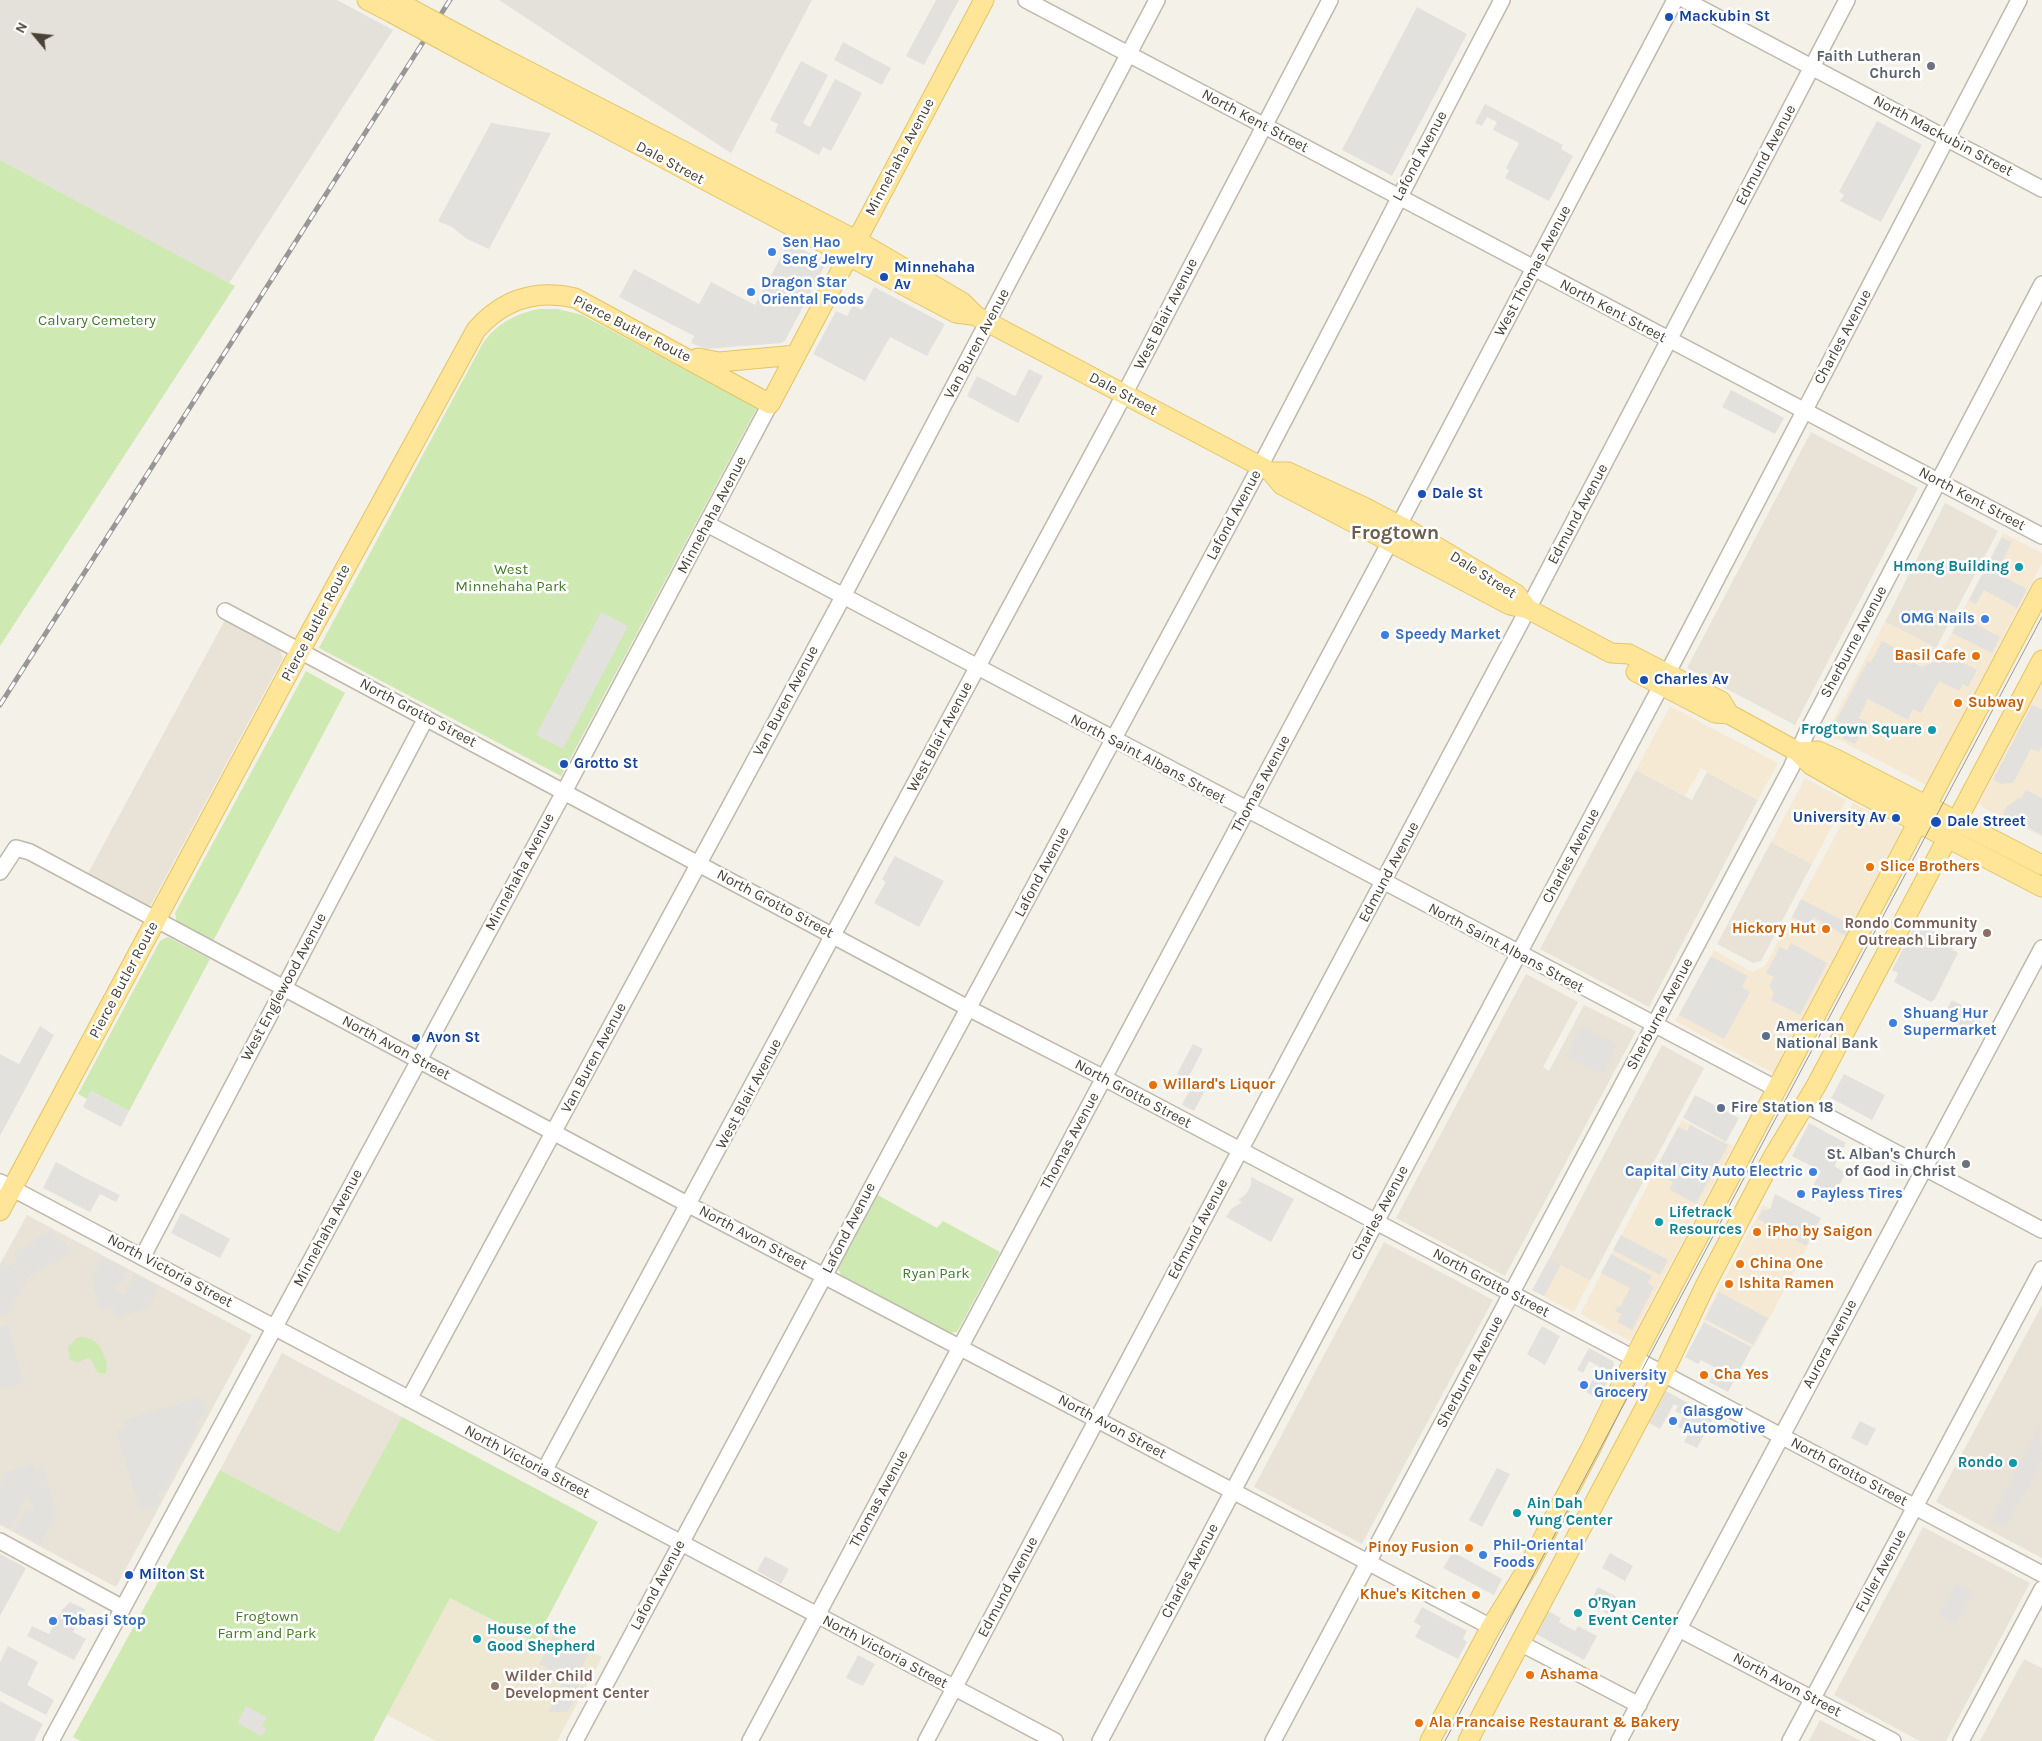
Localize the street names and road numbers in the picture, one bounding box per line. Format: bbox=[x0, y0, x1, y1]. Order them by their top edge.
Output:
street label: North Kent Street bbox=[1199, 85, 1311, 157]
street label: North Mackubin Street bbox=[1870, 92, 2016, 180]
street label: Minnehaha Avenue bbox=[861, 95, 939, 219]
street label: Edmund Avenue bbox=[1732, 102, 1800, 208]
street label: Lafond Avenue bbox=[1389, 108, 1451, 204]
street label: Dale Street bbox=[633, 137, 707, 189]
street label: West Thomas Avenue bbox=[1491, 203, 1575, 339]
street label: West Blair Avenue bbox=[1130, 255, 1202, 373]
street label: North Kent Street bbox=[1557, 275, 1669, 347]
street label: Van Buren Avenue bbox=[940, 286, 1014, 402]
street label: Charles Avenue bbox=[1810, 287, 1876, 387]
street label: Pierce Butler Route bbox=[570, 292, 694, 366]
street label: Dale Street bbox=[1086, 368, 1160, 420]
street label: Minnehaha Avenue bbox=[673, 453, 751, 577]
street label: Edmund Avenue bbox=[1544, 461, 1612, 567]
street label: North Kent Street bbox=[1916, 463, 2028, 535]
street label: Lafond Avenue bbox=[1203, 467, 1265, 563]
street label: Dale Street bbox=[1447, 548, 1519, 602]
street label: Pierce Butler Route bbox=[278, 562, 354, 684]
street label: Sherburne Avenue bbox=[1817, 583, 1891, 701]
street label: Van Buren Avenue bbox=[749, 643, 823, 759]
street label: North Grotto Street bbox=[357, 675, 479, 751]
street label: West Blair Avenue bbox=[903, 679, 977, 795]
street label: North Saint Albans Street bbox=[1067, 710, 1229, 808]
street label: Thomas Avenue bbox=[1228, 732, 1294, 836]
street label: Charles Avenue bbox=[1538, 806, 1604, 906]
street label: Minnehaha Avenue bbox=[481, 810, 559, 934]
street label: Edmund Avenue bbox=[1355, 819, 1423, 925]
street label: Lafond Avenue bbox=[1011, 824, 1073, 920]
street label: North Grotto Street bbox=[714, 866, 836, 942]
street label: North Saint Albans Street bbox=[1425, 899, 1587, 997]
street label: West Englewood Avenue bbox=[237, 910, 331, 1064]
street label: Pierce Butler Route bbox=[86, 919, 162, 1041]
street label: Sherburne Avenue bbox=[1623, 955, 1697, 1073]
street label: Van Buren Avenue bbox=[557, 1000, 631, 1116]
street label: North Avon Street bbox=[339, 1012, 453, 1084]
street label: West Blair Avenue bbox=[712, 1036, 786, 1152]
street label: North Grotto Street bbox=[1072, 1056, 1194, 1132]
street label: Thomas Avenue bbox=[1037, 1089, 1103, 1193]
street label: Charles Avenue bbox=[1347, 1163, 1413, 1263]
street label: Minnehaha Avenue bbox=[289, 1166, 367, 1290]
street label: Edmund Avenue bbox=[1164, 1176, 1232, 1282]
street label: Lafond Avenue bbox=[818, 1180, 880, 1276]
street label: North Avon Street bbox=[696, 1202, 810, 1274]
street label: North Victoria Street bbox=[104, 1230, 236, 1312]
street label: North Grotto Street bbox=[1430, 1245, 1552, 1321]
street label: Aurora Avenue bbox=[1799, 1297, 1861, 1391]
street label: Sherburne Avenue bbox=[1433, 1313, 1507, 1431]
street label: North Avon Street bbox=[1055, 1391, 1169, 1463]
street label: North Victoria Street bbox=[461, 1421, 593, 1503]
street label: North Grotto Street bbox=[1788, 1434, 1910, 1510]
street label: Thomas Avenue bbox=[846, 1447, 912, 1551]
street label: Charles Avenue bbox=[1157, 1521, 1223, 1621]
street label: Fuller Avenue bbox=[1852, 1527, 1910, 1615]
street label: Edmund Avenue bbox=[974, 1534, 1042, 1640]
street label: Lafond Avenue bbox=[627, 1537, 689, 1633]
street label: North Victoria Street bbox=[819, 1611, 951, 1693]
street label: North Avon Street bbox=[1730, 1649, 1844, 1721]

